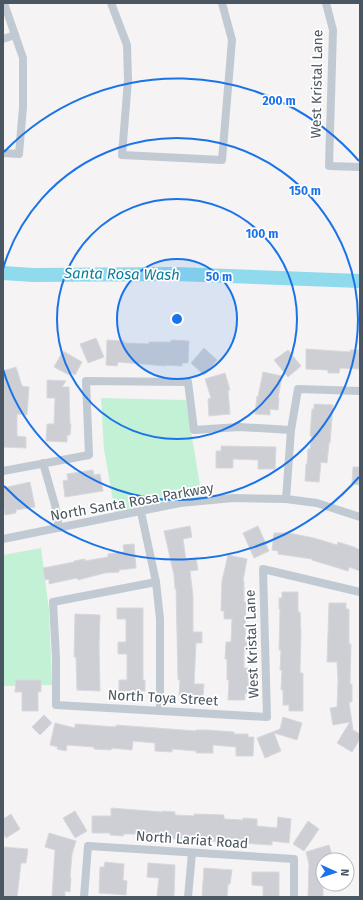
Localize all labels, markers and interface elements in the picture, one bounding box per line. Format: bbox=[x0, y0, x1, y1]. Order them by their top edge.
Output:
street label: West Kristal Lane bbox=[308, 29, 326, 139]
text: 200 m bbox=[262, 94, 296, 108]
text: 150 m bbox=[289, 184, 321, 198]
text: 100 m bbox=[246, 227, 278, 241]
water label: Santa Rosa Wash bbox=[63, 264, 180, 284]
text: 50 m bbox=[206, 270, 232, 284]
centre of rings bbox=[170, 312, 184, 326]
street label: North Santa Rosa Parkway bbox=[49, 479, 215, 525]
street label: West Kristal Lane bbox=[242, 589, 262, 699]
street label: North Toya Street bbox=[107, 687, 220, 709]
street label: North Lariat Road bbox=[135, 828, 249, 852]
north arrow bbox=[315, 852, 355, 892]
text: N bbox=[338, 869, 351, 876]

